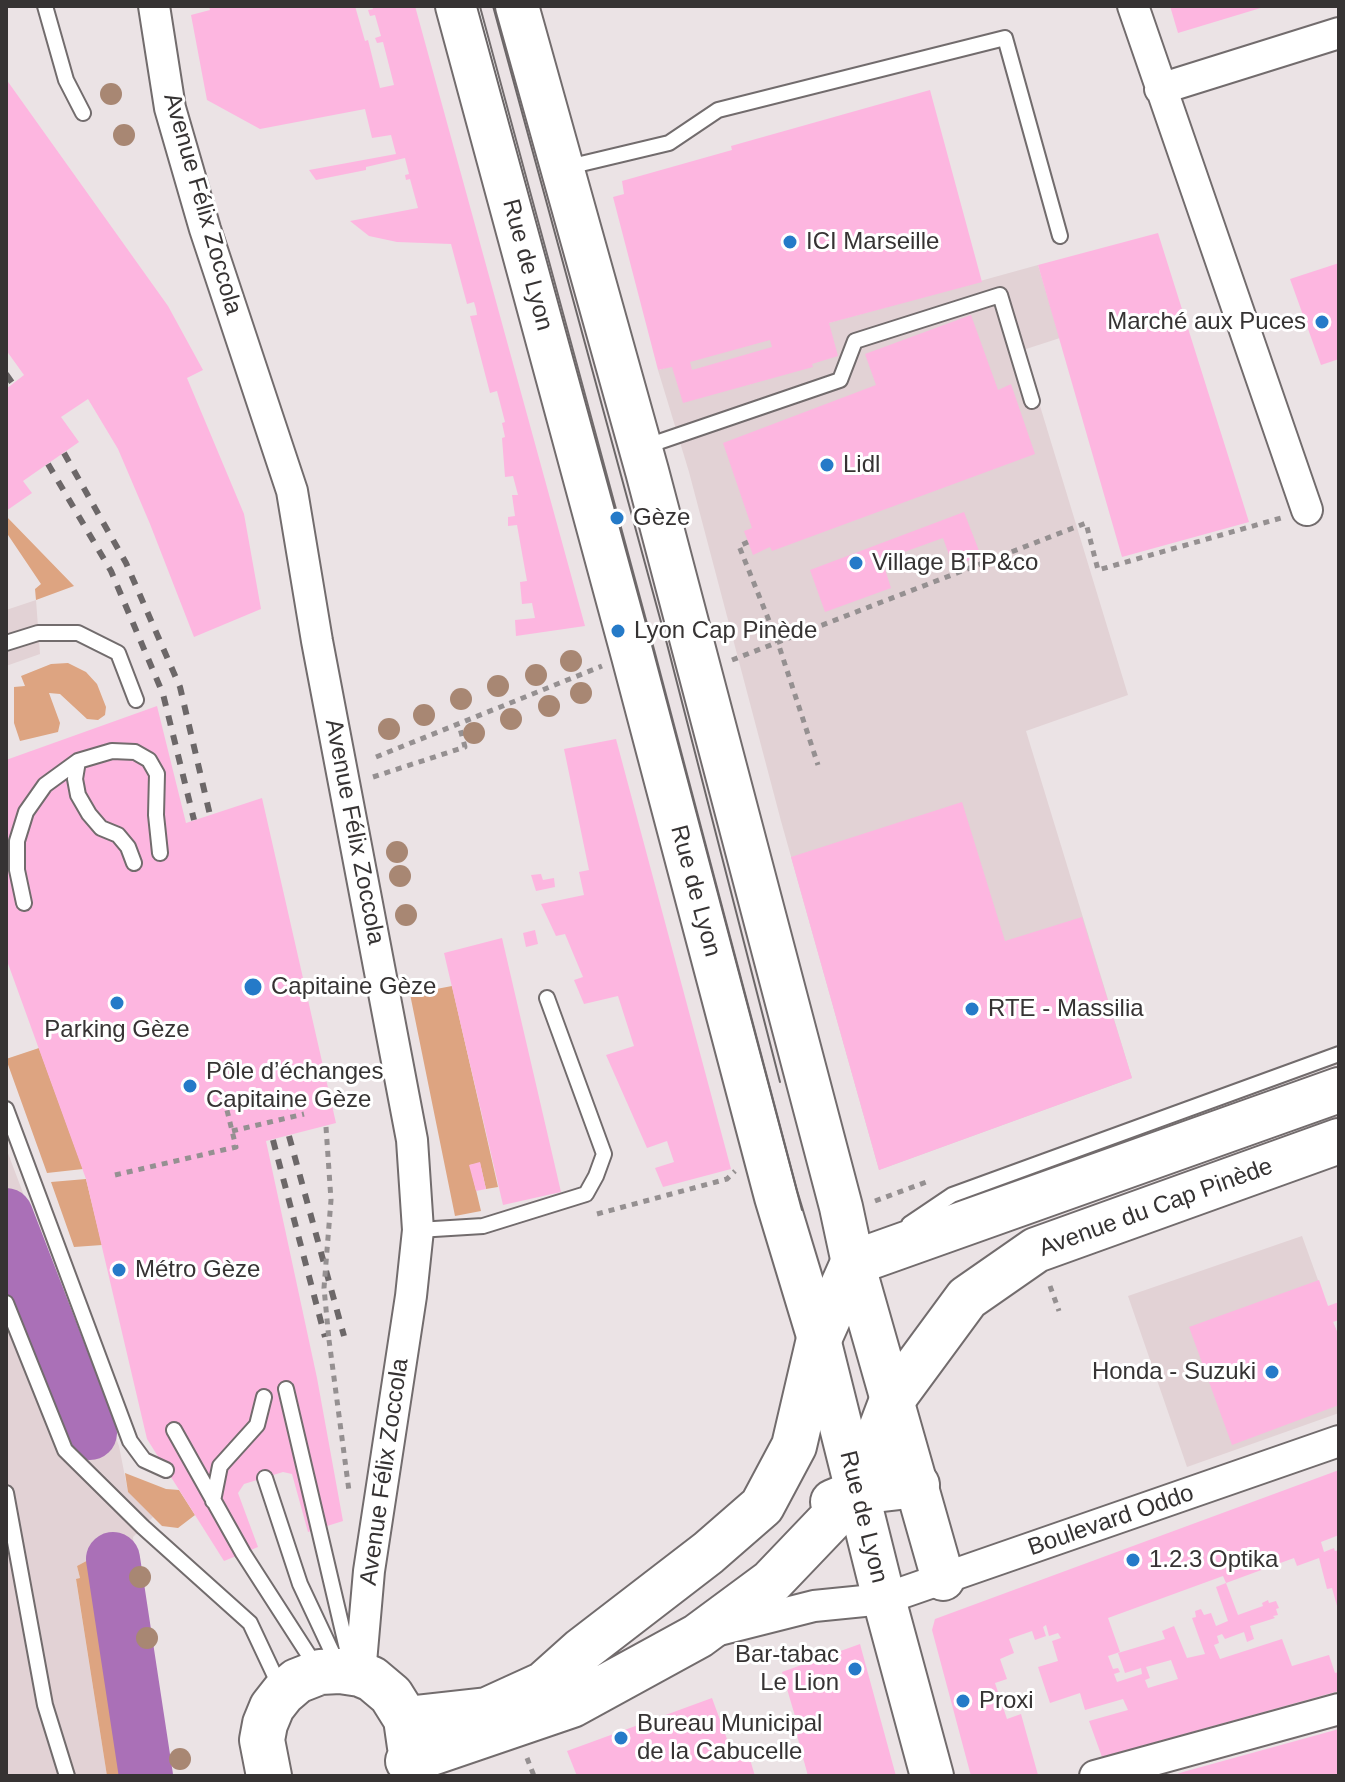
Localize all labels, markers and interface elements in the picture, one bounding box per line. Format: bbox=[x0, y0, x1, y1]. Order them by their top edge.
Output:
street label: Avenue Félix Zoccola bbox=[157, 90, 247, 318]
street label: Rue de Lyon bbox=[496, 196, 558, 334]
place label: ICI Marseille bbox=[806, 228, 939, 256]
marker: ICI Marseille bbox=[781, 233, 799, 251]
place label: Marché aux Puces bbox=[1107, 308, 1306, 336]
marker: Marché aux Puces bbox=[1313, 313, 1331, 331]
place label: Lidl bbox=[843, 451, 880, 479]
marker: Lidl bbox=[818, 456, 836, 474]
place label: Gèze bbox=[633, 504, 690, 532]
marker: Gèze bbox=[608, 509, 626, 527]
place label: Village BTP&co bbox=[872, 549, 1038, 577]
marker: Village BTP&co bbox=[847, 554, 865, 572]
place label: Lyon Cap Pinède bbox=[634, 617, 817, 645]
marker: Lyon Cap Pinède bbox=[609, 622, 627, 640]
street label: Avenue Félix Zoccola bbox=[318, 717, 390, 947]
street label: Rue de Lyon bbox=[664, 822, 726, 960]
place label: Capitaine Gèze bbox=[271, 973, 436, 1001]
marker: Capitaine Gèze bbox=[242, 976, 264, 998]
marker: Parking Gèze bbox=[108, 994, 126, 1012]
place label: RTE - Massilia bbox=[988, 995, 1144, 1023]
marker: RTE - Massilia bbox=[963, 1000, 981, 1018]
place label: Parking Gèze bbox=[44, 1016, 190, 1044]
place label: Pôle d’échanges Capitaine Gèze bbox=[206, 1058, 383, 1114]
marker: Pôle d’échanges Capitaine Gèze bbox=[181, 1077, 199, 1095]
street label: Avenue du Cap Pinède bbox=[1035, 1152, 1277, 1264]
place label: Métro Gèze bbox=[135, 1256, 260, 1284]
marker: Métro Gèze bbox=[110, 1261, 128, 1279]
street label: Avenue Félix Zoccola bbox=[355, 1357, 415, 1587]
place label: Honda - Suzuki bbox=[1092, 1358, 1256, 1386]
marker: Honda - Suzuki bbox=[1263, 1363, 1281, 1381]
street label: Rue de Lyon bbox=[833, 1448, 893, 1586]
street label: Boulevard Oddo bbox=[1024, 1479, 1198, 1563]
place label: 1.2.3 Optika bbox=[1149, 1546, 1278, 1574]
marker: 1.2.3 Optika bbox=[1124, 1551, 1142, 1569]
place label: Bar-tabac Le Lion bbox=[735, 1641, 839, 1697]
marker: Bar-tabac Le Lion bbox=[846, 1660, 864, 1678]
place label: Proxi bbox=[979, 1687, 1034, 1715]
marker: Proxi bbox=[954, 1692, 972, 1710]
place label: Bureau Municipal de la Cabucelle bbox=[637, 1710, 822, 1766]
marker: Bureau Municipal de la Cabucelle bbox=[612, 1729, 630, 1747]

